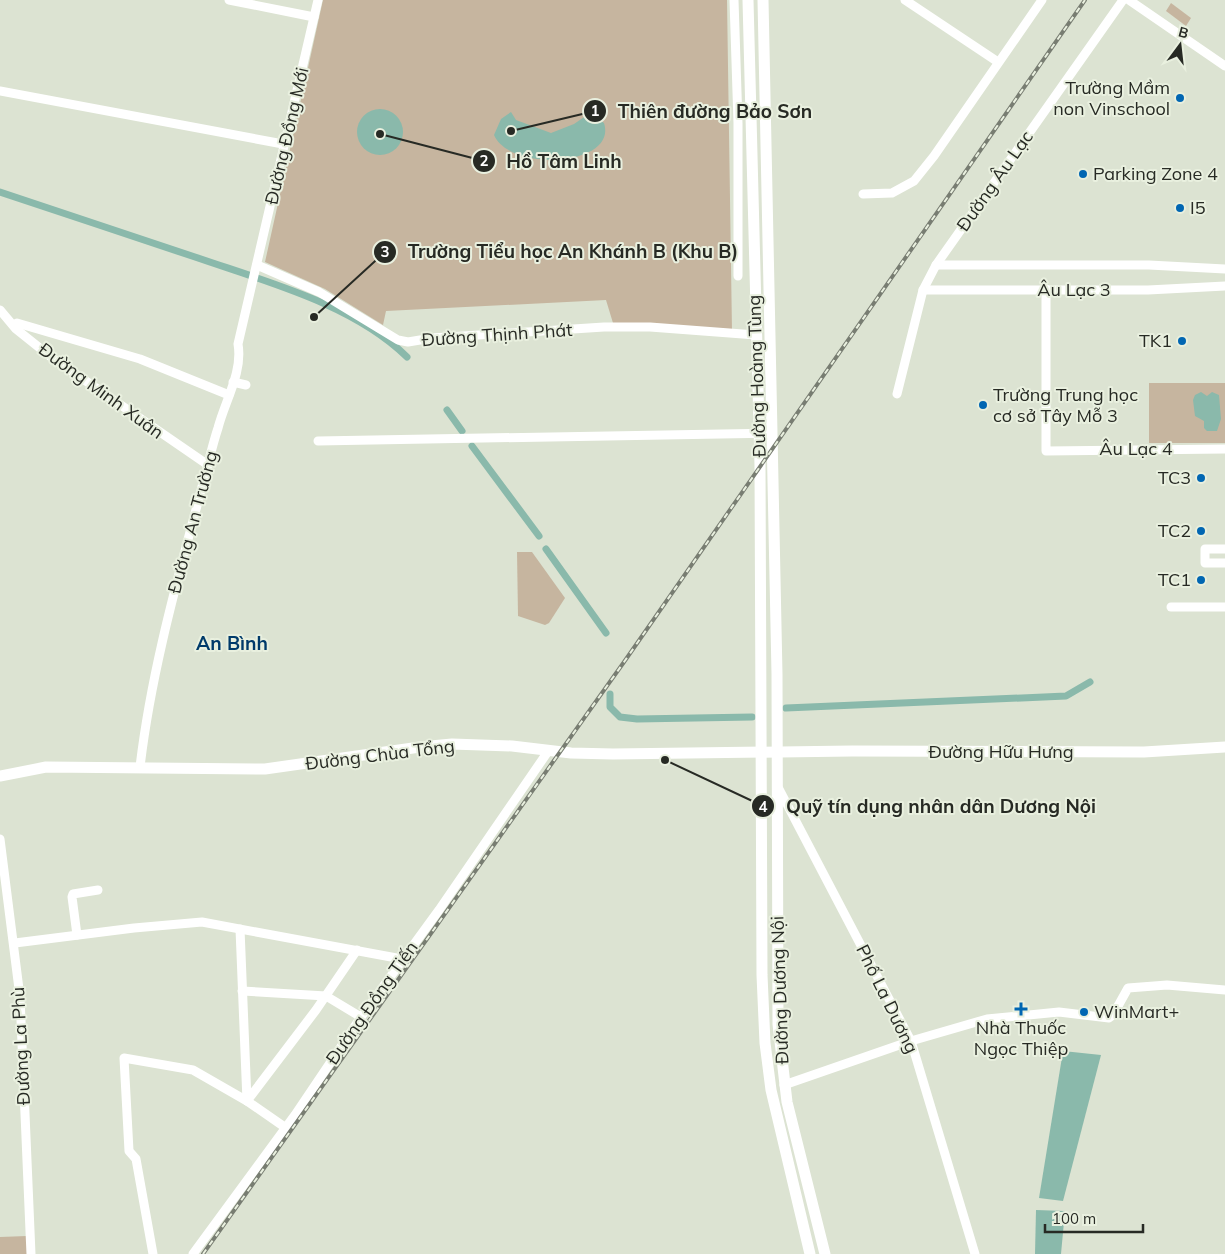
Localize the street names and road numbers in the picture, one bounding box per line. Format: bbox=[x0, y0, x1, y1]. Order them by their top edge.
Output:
street label: Đường Đồng Mới bbox=[260, 65, 313, 207]
street label: Đường Âu Lạc bbox=[951, 126, 1038, 236]
street label: Âu Lạc 3 bbox=[1037, 278, 1111, 301]
street label: Đường Hoàng Tùng bbox=[742, 294, 771, 458]
street label: Đường Thịnh Phát bbox=[421, 318, 573, 351]
street label: Đường Minh Xuân bbox=[34, 337, 168, 444]
street label: Âu Lạc 4 bbox=[1099, 437, 1173, 460]
street label: Đường An Trường bbox=[162, 448, 223, 596]
street label: Đường Chùa Tổng bbox=[304, 734, 456, 775]
street label: Đường Hữu Hưng bbox=[928, 740, 1074, 763]
street label: Đường Dương Nội bbox=[765, 915, 794, 1065]
street label: Đường Đồng Tiến bbox=[320, 937, 423, 1069]
street label: Phố La Dương bbox=[851, 941, 924, 1057]
street label: Đường La Phù bbox=[6, 986, 35, 1106]

